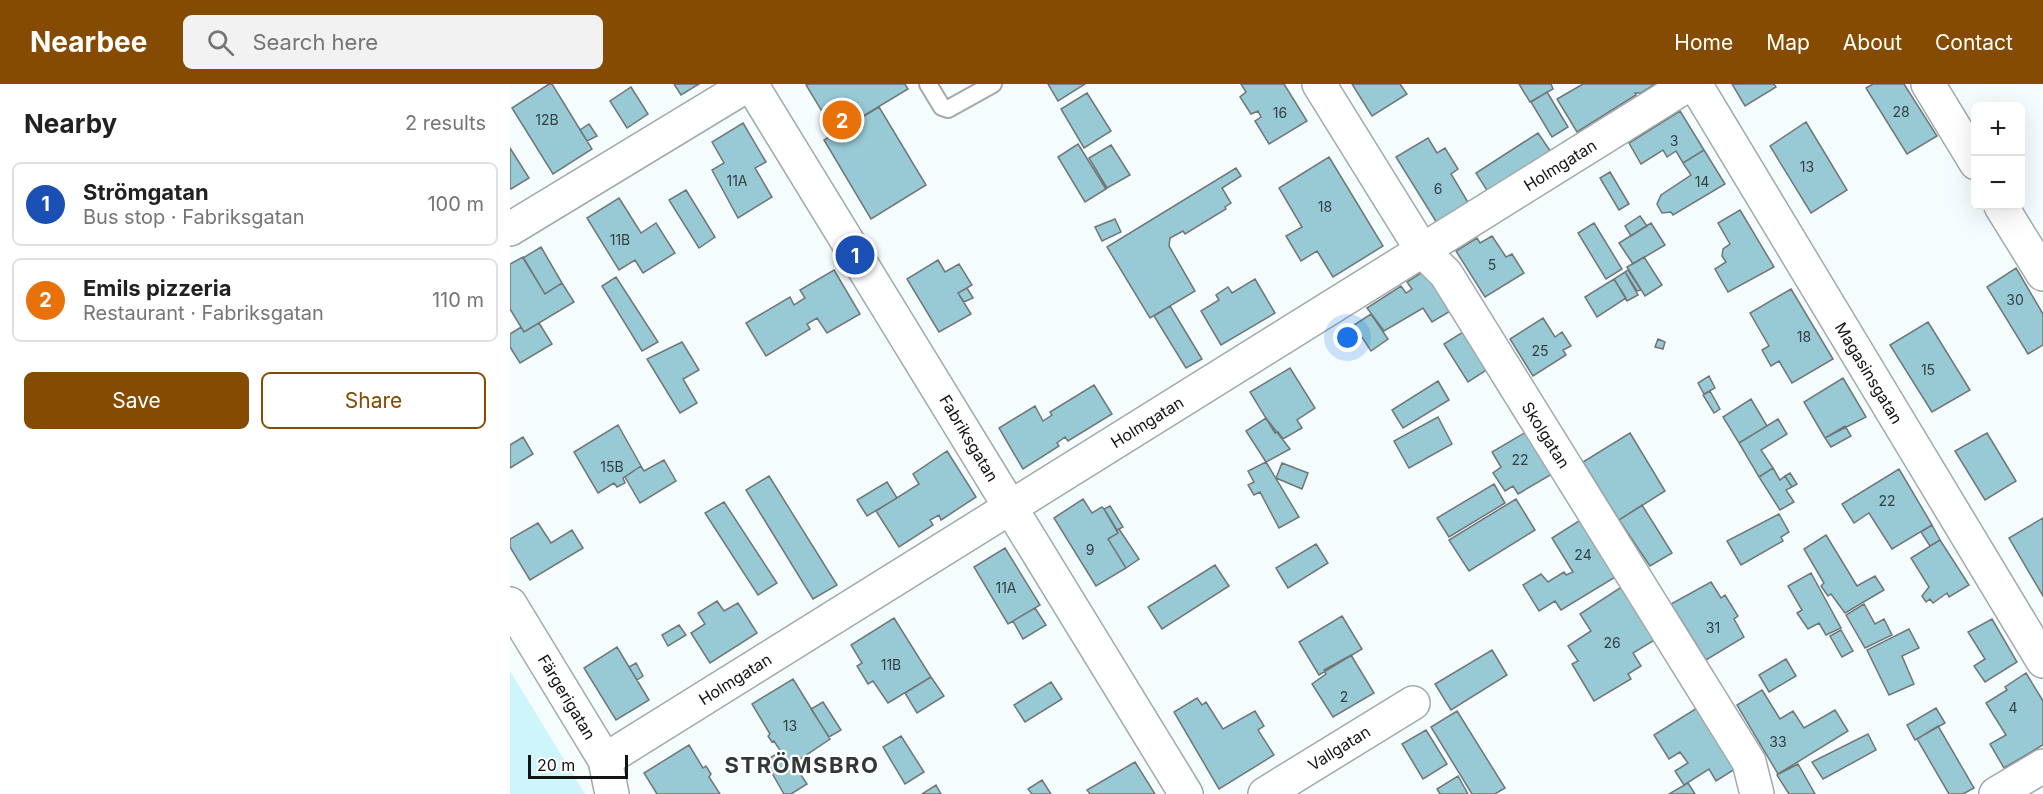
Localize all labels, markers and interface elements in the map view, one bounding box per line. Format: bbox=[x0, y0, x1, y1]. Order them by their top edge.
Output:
search box bbox=[183, 15, 603, 69]
text: Nearbee bbox=[30, 25, 147, 59]
icon: search bbox=[204, 26, 237, 59]
text: Search here bbox=[252, 29, 378, 55]
text: Home bbox=[1674, 30, 1733, 55]
text: Map bbox=[1766, 30, 1810, 55]
text: About bbox=[1843, 30, 1902, 55]
text: Contact bbox=[1935, 30, 2013, 55]
pin: 2 bbox=[822, 98, 862, 142]
map controls bbox=[1971, 102, 2025, 210]
button: + bbox=[1971, 102, 2025, 156]
house number: 28 bbox=[1892, 103, 1910, 120]
house number: 16 bbox=[1273, 104, 1287, 121]
text: Nearby bbox=[24, 108, 117, 139]
text: 2 results bbox=[405, 111, 486, 135]
house number: 12B bbox=[535, 111, 559, 128]
house number: 3 bbox=[1670, 132, 1678, 149]
street label: Holmgatan bbox=[1520, 135, 1600, 195]
button: − bbox=[1971, 156, 2025, 210]
house number: 13 bbox=[1800, 158, 1814, 175]
house number: 11A bbox=[726, 172, 748, 189]
house number: 14 bbox=[1695, 173, 1709, 190]
text: Strömgatan bbox=[83, 179, 209, 205]
house number: 6 bbox=[1434, 180, 1442, 197]
text: 1 bbox=[41, 192, 50, 216]
text: 100 m bbox=[427, 192, 484, 216]
house number: 18 bbox=[1318, 198, 1332, 215]
text: Bus stop · Fabriksgatan bbox=[83, 205, 304, 229]
house number: 11B bbox=[610, 231, 630, 248]
pin: 1 bbox=[836, 232, 874, 278]
house number: 5 bbox=[1488, 256, 1496, 273]
text: Emils pizzeria bbox=[83, 275, 231, 301]
text: 2 bbox=[39, 288, 52, 312]
text: 110 m bbox=[432, 288, 484, 312]
house number: 30 bbox=[2006, 291, 2024, 308]
text: Restaurant · Fabriksgatan bbox=[83, 301, 324, 325]
street label: Magasinsgatan bbox=[1831, 319, 1907, 427]
your location bbox=[1333, 323, 1362, 352]
house number: 18 bbox=[1797, 328, 1811, 345]
house number: 25 bbox=[1531, 342, 1549, 359]
house number: 15 bbox=[1921, 361, 1935, 378]
button: Save bbox=[24, 372, 249, 429]
button: Share bbox=[261, 372, 486, 429]
street label: Fabriksgatan bbox=[935, 391, 1003, 485]
street label: Holmgatan bbox=[1107, 392, 1187, 452]
street label: Skolgatan bbox=[1518, 398, 1574, 472]
house number: 22 bbox=[1511, 451, 1529, 468]
house number: 15B bbox=[600, 458, 624, 475]
house number: 22 bbox=[1878, 492, 1896, 509]
house number: 9 bbox=[1086, 541, 1094, 558]
house number: 24 bbox=[1574, 546, 1592, 563]
house number: 11A bbox=[995, 579, 1017, 596]
house number: 31 bbox=[1706, 619, 1720, 636]
house number: 26 bbox=[1603, 634, 1621, 651]
street label: Holmgatan bbox=[695, 649, 775, 709]
street label: Färgerigatan bbox=[534, 651, 600, 743]
house number: 11B bbox=[881, 656, 901, 673]
house number: 2 bbox=[1340, 688, 1348, 705]
house number: 4 bbox=[2008, 699, 2018, 716]
house number: 13 bbox=[783, 717, 797, 734]
street label: Vallgatan bbox=[1304, 721, 1374, 775]
house number: 33 bbox=[1769, 733, 1787, 750]
scale bar bbox=[528, 752, 628, 780]
district label: STRÖMSBRO bbox=[725, 752, 879, 778]
text: 20 m bbox=[537, 755, 575, 775]

